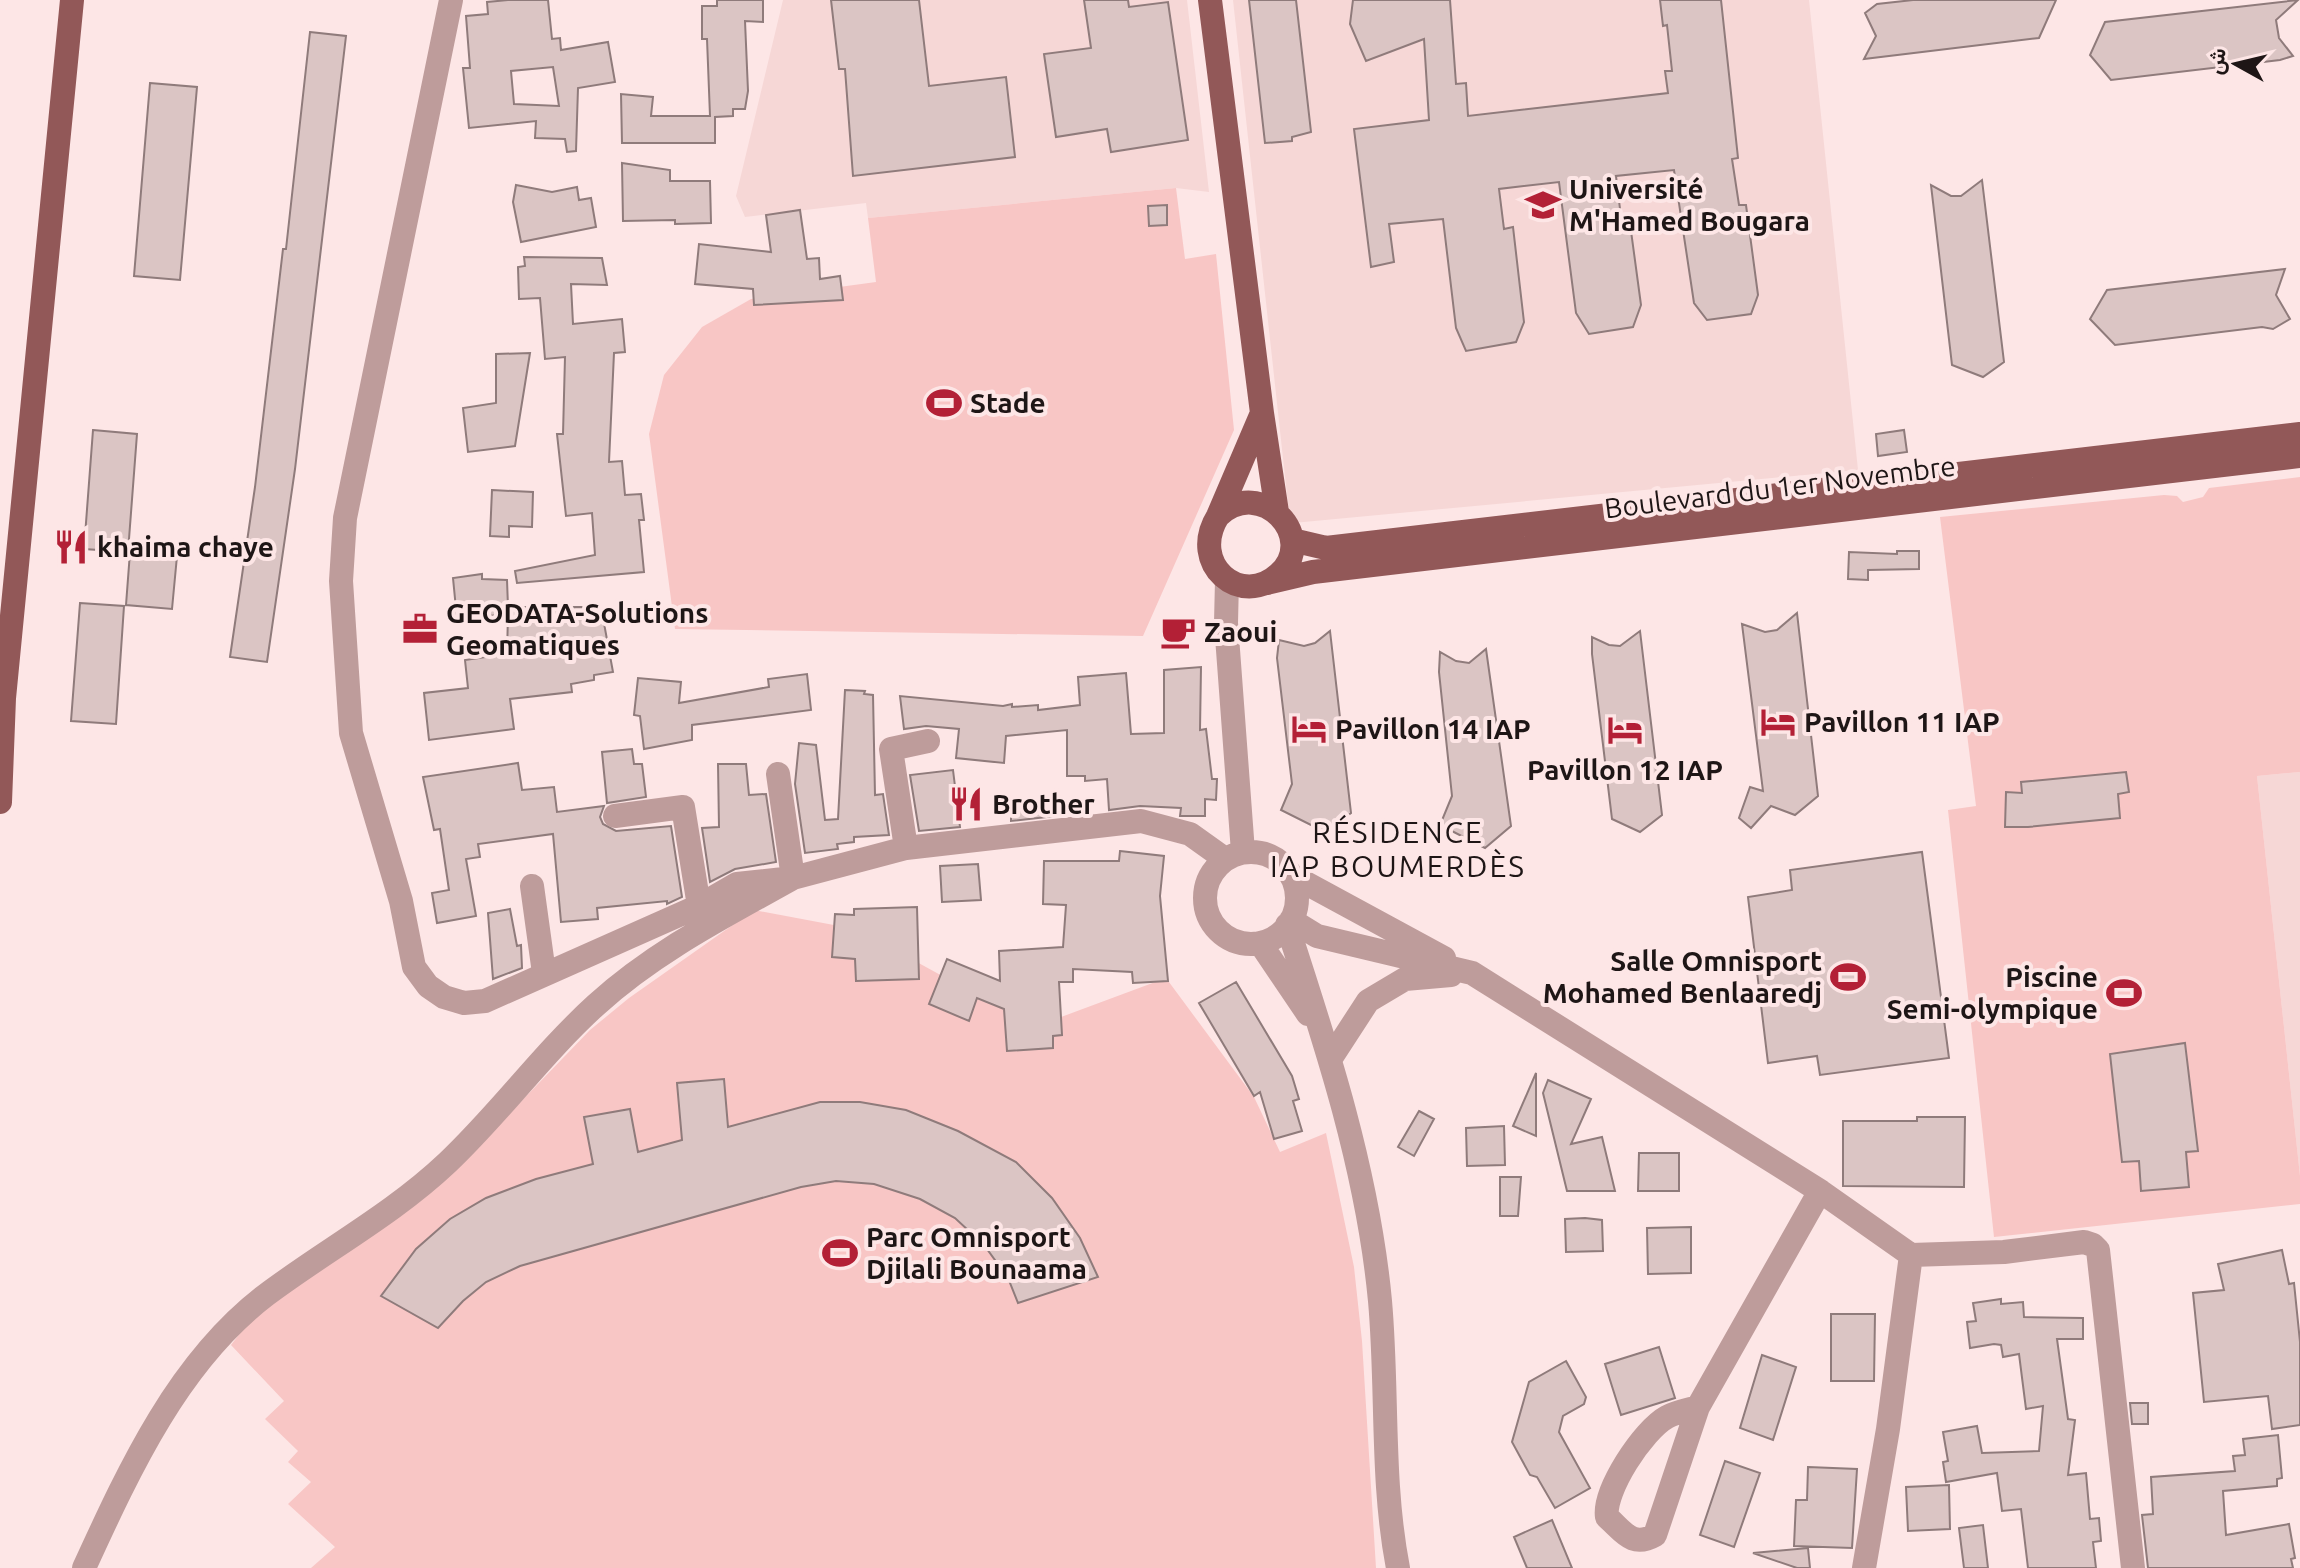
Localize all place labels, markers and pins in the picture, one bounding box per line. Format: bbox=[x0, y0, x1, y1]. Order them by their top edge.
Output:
place label: Université M'Hamed Bougara bbox=[1569, 173, 1810, 236]
school or university icon: Université M'Hamed Bougara bbox=[1524, 186, 1562, 224]
sports icon: Stade bbox=[925, 384, 963, 422]
place label: Stade bbox=[970, 387, 1046, 418]
restaurant icon: khaima chaye bbox=[52, 528, 90, 566]
place label: khaima chaye bbox=[97, 531, 274, 562]
place label: GEODATA-Solutions Geomatiques bbox=[446, 597, 708, 660]
office icon: GEODATA-Solutions Geomatiques bbox=[401, 610, 439, 648]
cafe icon: Zaoui bbox=[1159, 613, 1197, 651]
place label: Zaoui bbox=[1204, 616, 1277, 647]
hotel icon: Pavillon 11 IAP bbox=[1759, 703, 1797, 741]
place label: Pavillon 11 IAP bbox=[1804, 706, 2000, 737]
hotel icon: Pavillon 14 IAP bbox=[1290, 710, 1328, 748]
hotel icon: Pavillon 12 IAP bbox=[1606, 711, 1644, 749]
place label: Pavillon 14 IAP bbox=[1335, 713, 1531, 744]
place label: Pavillon 12 IAP bbox=[1527, 754, 1723, 785]
restaurant icon: Brother bbox=[947, 785, 985, 823]
place label: Brother bbox=[992, 788, 1095, 819]
place label: Salle Omnisport Mohamed Benlaaredj bbox=[1543, 945, 1822, 1008]
sports icon: Salle Omnisport Mohamed Benlaaredj bbox=[1829, 958, 1867, 996]
place label: Piscine Semi-olympique bbox=[1887, 961, 2098, 1024]
sports icon: Piscine Semi-olympique bbox=[2105, 974, 2143, 1012]
place label: Parc Omnisport Djilali Bounaama bbox=[866, 1221, 1087, 1284]
sports icon: Parc Omnisport Djilali Bounaama bbox=[821, 1234, 859, 1272]

